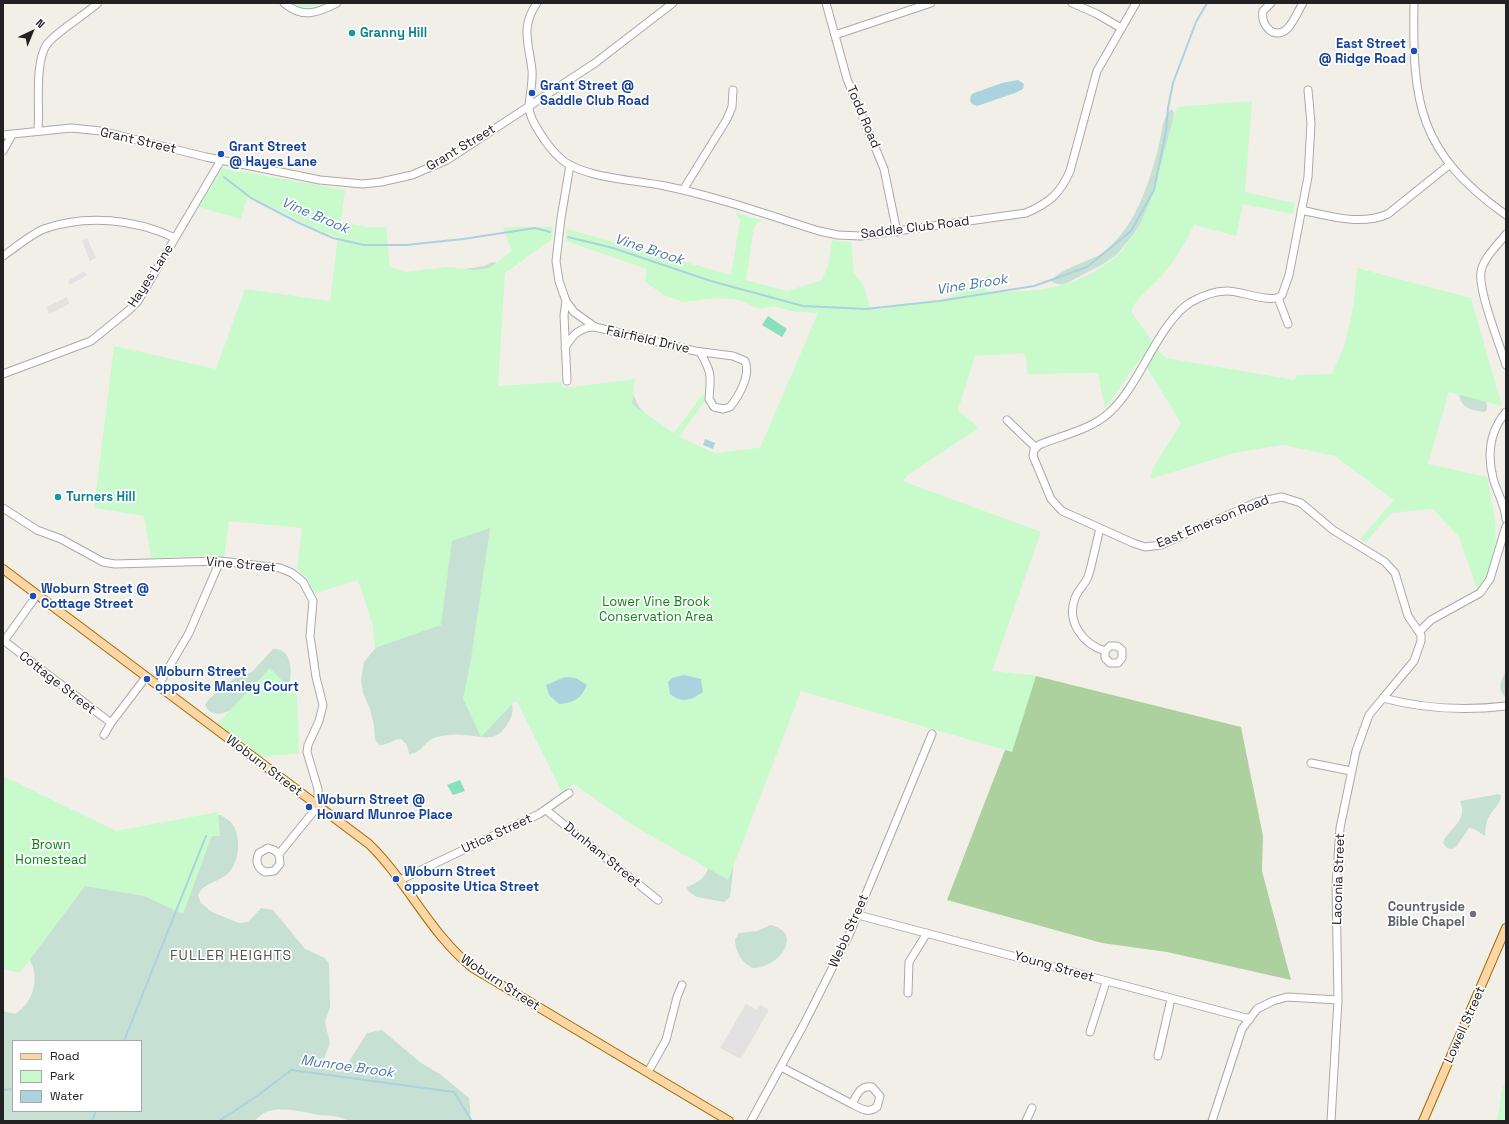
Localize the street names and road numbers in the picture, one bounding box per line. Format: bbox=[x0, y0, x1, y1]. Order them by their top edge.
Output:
street label: Todd Road bbox=[843, 83, 883, 151]
street label: Grant Street bbox=[424, 121, 498, 175]
street label: Grant Street bbox=[98, 125, 178, 157]
street label: Saddle Club Road bbox=[860, 214, 970, 242]
street label: Hayes Lane bbox=[125, 242, 177, 310]
street label: Fairfield Drive bbox=[605, 323, 691, 357]
street label: East Emerson Road bbox=[1155, 492, 1271, 552]
street label: Vine Street bbox=[205, 554, 277, 576]
street label: Cottage Street bbox=[16, 648, 98, 718]
street label: Woburn Street bbox=[223, 732, 305, 800]
street label: Utica Street bbox=[459, 811, 535, 857]
street label: Dunham Street bbox=[560, 819, 644, 891]
street label: Laconia Street bbox=[1330, 833, 1348, 925]
street label: Webb Street bbox=[826, 892, 872, 970]
street label: Young Street bbox=[1012, 948, 1096, 986]
street label: Woburn Street bbox=[457, 952, 543, 1014]
street label: Lowell Street bbox=[1441, 984, 1489, 1066]

